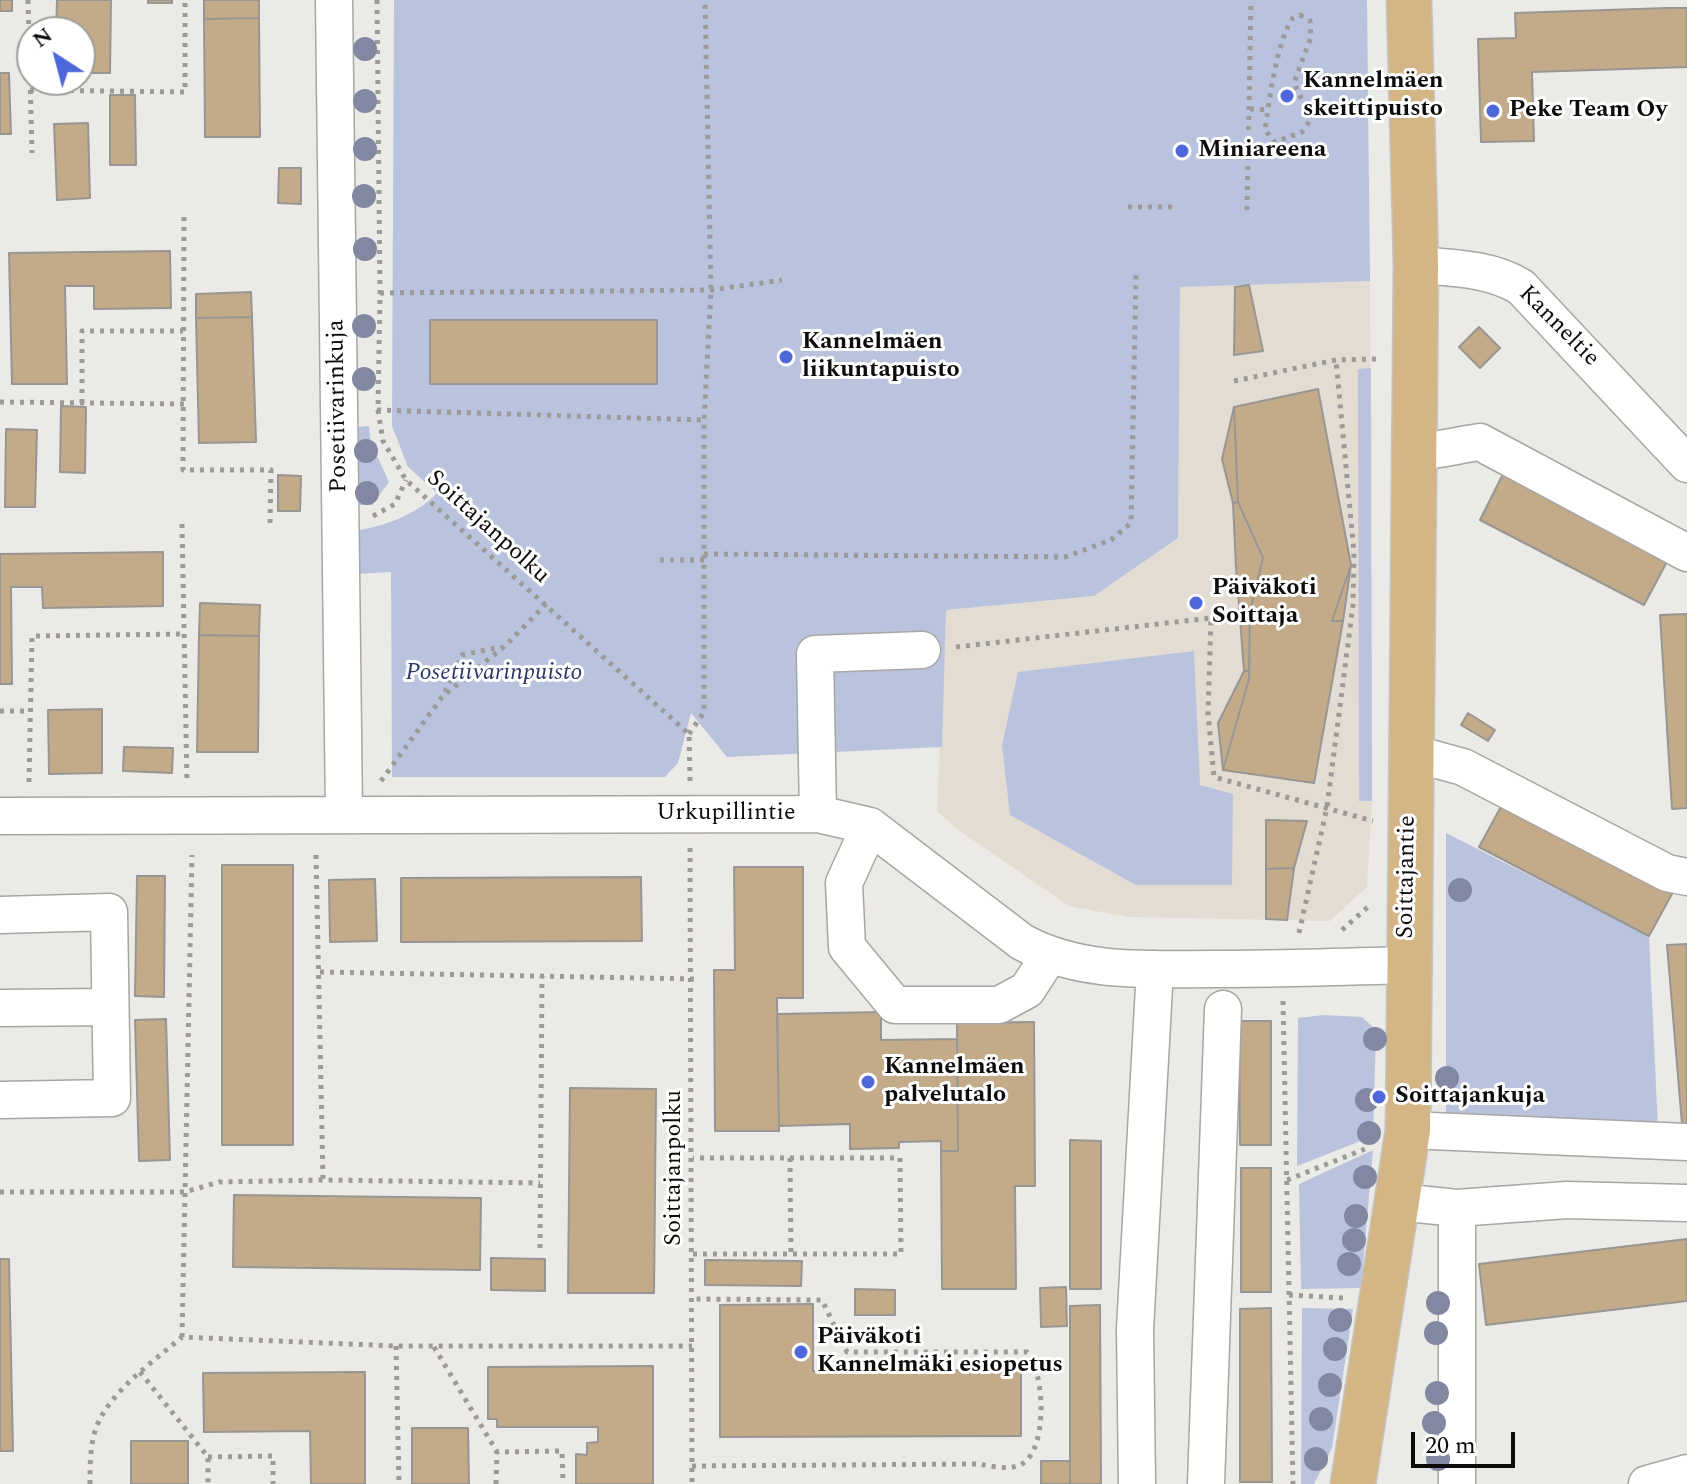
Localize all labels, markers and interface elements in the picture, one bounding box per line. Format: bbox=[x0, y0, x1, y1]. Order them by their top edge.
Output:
north arrow bbox=[16, 16, 96, 96]
text: N bbox=[26, 19, 60, 56]
place label: Kannelmäen skeittipuisto bbox=[1303, 68, 1444, 124]
marker: Kannelmäen skeittipuisto bbox=[1278, 87, 1296, 105]
place label: Peke Team Oy bbox=[1509, 97, 1667, 125]
marker: Peke Team Oy bbox=[1484, 102, 1502, 120]
place label: Miniareena bbox=[1198, 137, 1326, 165]
marker: Miniareena bbox=[1173, 142, 1191, 160]
street label: Kanneltie bbox=[1511, 280, 1605, 374]
street label: Posetiivarinkuja bbox=[323, 319, 355, 493]
place label: Kannelmäen liikuntapuisto bbox=[802, 329, 960, 385]
marker: Kannelmäen liikuntapuisto bbox=[777, 348, 795, 366]
street label: Soittajanpolku bbox=[419, 465, 555, 591]
place label: Päiväkoti Soittaja bbox=[1212, 575, 1317, 631]
marker: Päiväkoti Soittaja bbox=[1187, 594, 1205, 612]
park label: Posetiivarinpuisto bbox=[405, 660, 583, 688]
street label: Urkupillintie bbox=[656, 800, 796, 828]
street label: Soittajantie bbox=[1393, 815, 1423, 939]
place label: Kannelmäen palvelutalo bbox=[884, 1054, 1025, 1110]
marker: Kannelmäen palvelutalo bbox=[859, 1073, 877, 1091]
place label: Soittajankuja bbox=[1395, 1083, 1545, 1111]
marker: Soittajankuja bbox=[1370, 1088, 1388, 1106]
street label: Soittajanpolku bbox=[661, 1090, 689, 1246]
place label: Päiväkoti Kannelmäki esiopetus bbox=[817, 1324, 1063, 1380]
marker: Päiväkoti Kannelmäki esiopetus bbox=[792, 1343, 810, 1361]
scale bar bbox=[1415, 1416, 1519, 1466]
text: 20 m bbox=[1425, 1428, 1476, 1464]

